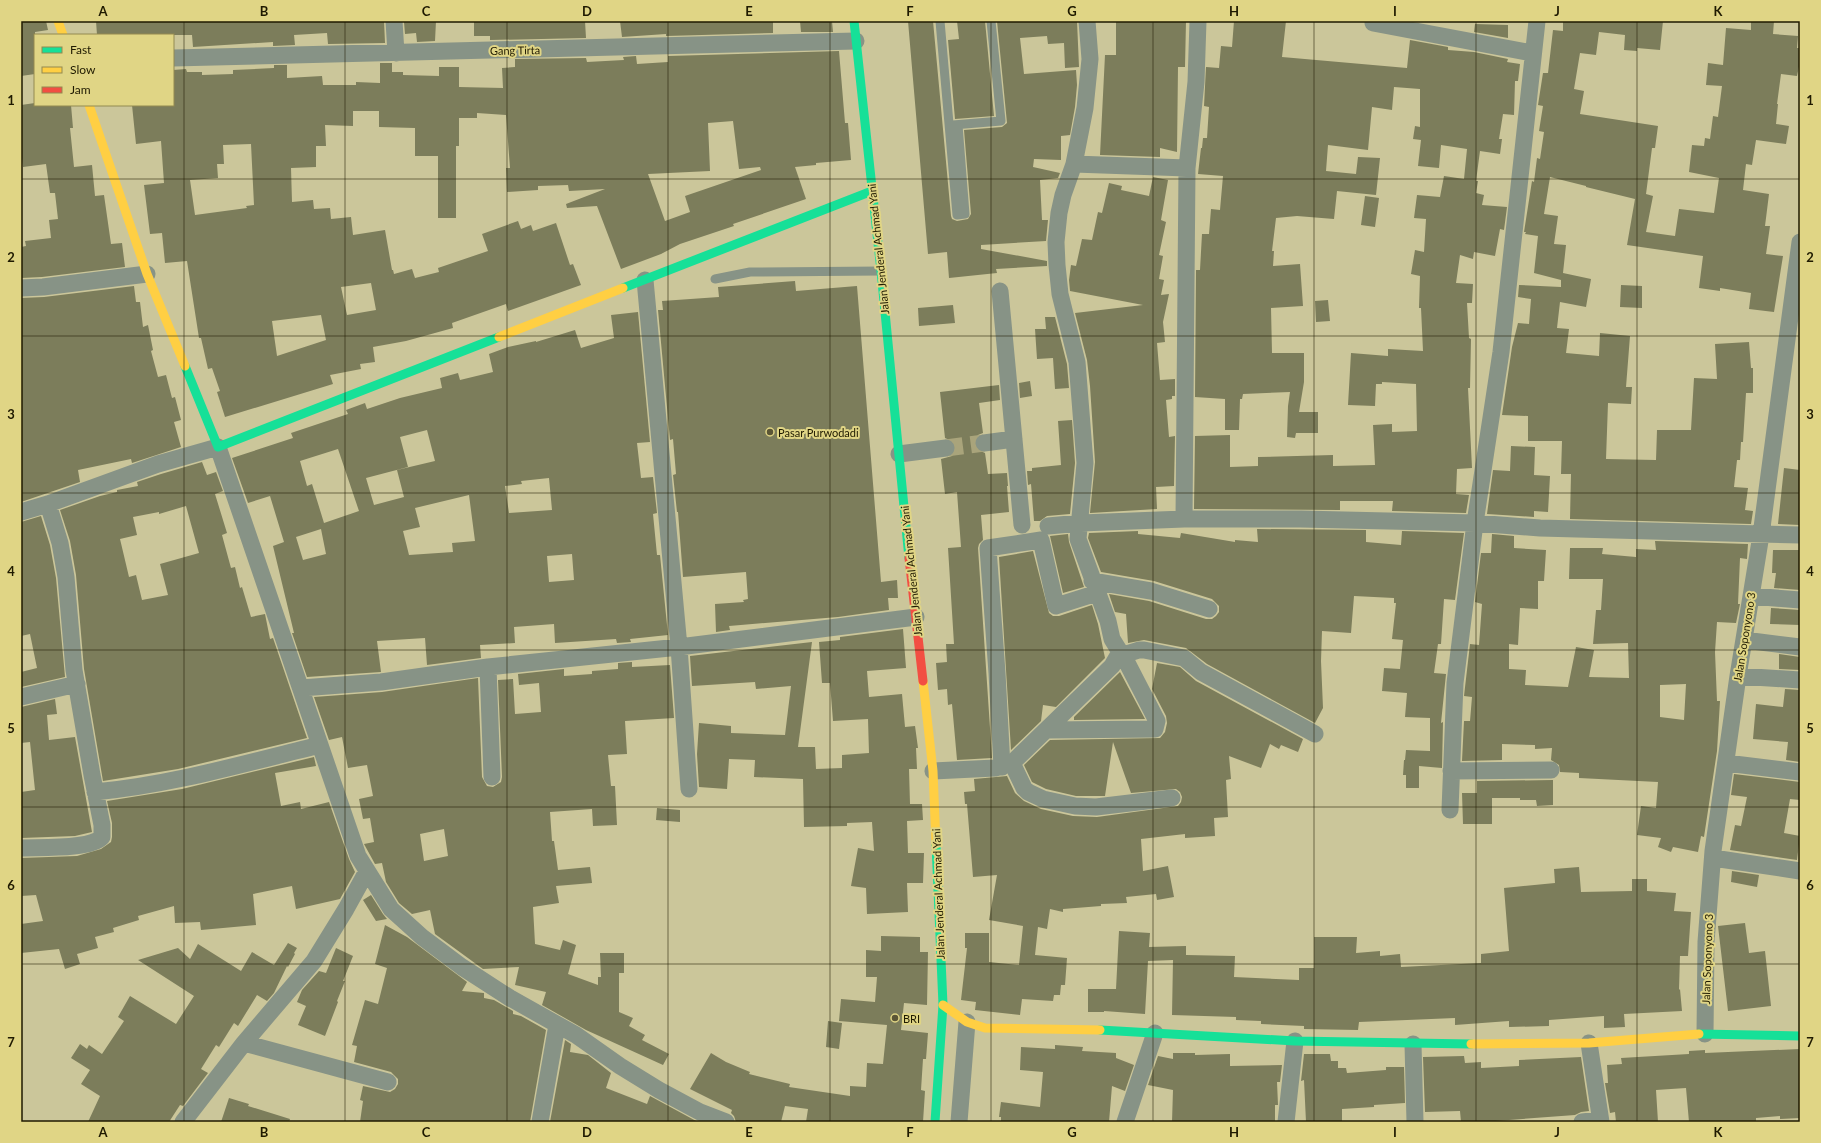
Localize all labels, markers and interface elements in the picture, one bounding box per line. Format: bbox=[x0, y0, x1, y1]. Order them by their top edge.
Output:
text: A bbox=[97, 3, 108, 19]
text: B bbox=[260, 3, 269, 19]
text: C bbox=[422, 3, 431, 19]
text: D bbox=[582, 3, 592, 19]
text: E bbox=[745, 3, 753, 19]
text: F bbox=[906, 3, 914, 19]
text: G bbox=[1067, 3, 1077, 19]
text: H bbox=[1229, 3, 1239, 19]
text: I bbox=[1393, 3, 1397, 19]
text: J bbox=[1554, 3, 1560, 19]
text: K bbox=[1714, 3, 1724, 19]
legend bbox=[34, 34, 174, 106]
text: Fast bbox=[70, 42, 92, 57]
street label: Gang Tirta bbox=[490, 43, 540, 57]
text: Slow bbox=[70, 62, 96, 77]
text: Jam bbox=[70, 82, 91, 97]
text: 1 bbox=[7, 92, 15, 108]
text: 1 bbox=[1806, 92, 1814, 108]
street label: Jalan Jenderal Achmad Yani bbox=[865, 183, 891, 315]
text: 2 bbox=[7, 249, 15, 265]
text: 2 bbox=[1806, 249, 1814, 265]
text: 3 bbox=[7, 406, 15, 422]
text: 3 bbox=[1806, 406, 1814, 422]
place label: Pasar Purwodadi bbox=[778, 426, 859, 439]
marker: Pasar Purwodadi bbox=[765, 427, 775, 437]
street label: Jalan Jenderal Achmad Yani bbox=[898, 505, 924, 637]
text: 4 bbox=[7, 563, 15, 579]
text: 4 bbox=[1806, 563, 1814, 579]
street label: Jalan Soponyono 3 bbox=[1730, 591, 1758, 683]
text: 5 bbox=[7, 720, 15, 736]
text: 5 bbox=[1806, 720, 1814, 736]
street label: Jalan Jenderal Achmad Yani bbox=[929, 828, 947, 960]
text: 6 bbox=[7, 877, 15, 893]
text: 6 bbox=[1806, 877, 1814, 893]
street label: Jalan Soponyono 3 bbox=[1699, 913, 1715, 1005]
place label: BRI bbox=[903, 1012, 920, 1025]
marker: BRI bbox=[890, 1013, 900, 1023]
text: 7 bbox=[7, 1034, 15, 1050]
text: 7 bbox=[1806, 1034, 1814, 1050]
text: A bbox=[97, 1124, 108, 1140]
text: B bbox=[260, 1124, 269, 1140]
text: C bbox=[422, 1124, 431, 1140]
text: D bbox=[582, 1124, 592, 1140]
text: E bbox=[745, 1124, 753, 1140]
text: F bbox=[906, 1124, 914, 1140]
text: G bbox=[1067, 1124, 1077, 1140]
text: H bbox=[1229, 1124, 1239, 1140]
text: I bbox=[1393, 1124, 1397, 1140]
text: J bbox=[1554, 1124, 1560, 1140]
text: K bbox=[1714, 1124, 1724, 1140]

